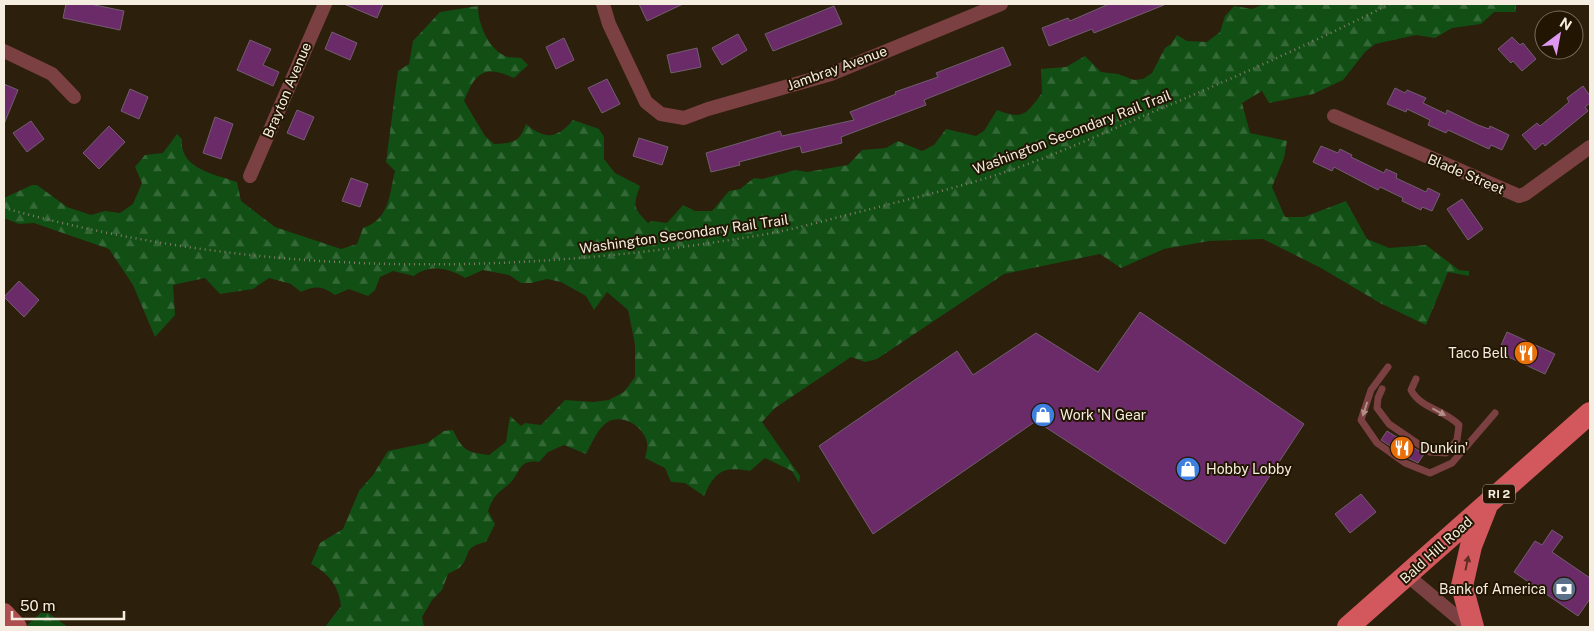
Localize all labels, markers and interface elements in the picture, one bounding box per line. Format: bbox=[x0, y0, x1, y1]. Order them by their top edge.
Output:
north arrow bbox=[1534, 10, 1584, 60]
text: N bbox=[1557, 14, 1575, 34]
street label: Brayton Avenue bbox=[260, 40, 314, 140]
street label: Jambray Avenue bbox=[785, 42, 889, 94]
street label: Washington Secondary Rail Trail bbox=[971, 87, 1173, 177]
street label: Blade Street bbox=[1425, 151, 1507, 197]
street label: Washington Secondary Rail Trail bbox=[578, 211, 790, 257]
restaurant icon: Taco Bell bbox=[1513, 340, 1539, 366]
place label: Taco Bell bbox=[1448, 345, 1508, 361]
shop icon: Work 'N Gear bbox=[1030, 402, 1056, 428]
one-way arrow bbox=[1360, 402, 1368, 417]
place label: Work 'N Gear bbox=[1060, 407, 1146, 423]
one-way arrow bbox=[1432, 408, 1446, 416]
restaurant icon: Dunkin' bbox=[1389, 435, 1415, 461]
place label: Dunkin' bbox=[1420, 440, 1468, 456]
shop icon: Hobby Lobby bbox=[1175, 456, 1201, 482]
place label: Hobby Lobby bbox=[1206, 461, 1292, 477]
road number: RI 2 bbox=[1483, 484, 1515, 504]
street label: Bald Hill Road bbox=[1397, 513, 1475, 587]
one-way arrow bbox=[1463, 555, 1471, 570]
bank icon: Bank of America bbox=[1551, 576, 1577, 602]
place label: Bank of America bbox=[1439, 581, 1546, 597]
scale bar bbox=[12, 588, 125, 620]
text: 50 m bbox=[20, 597, 55, 614]

